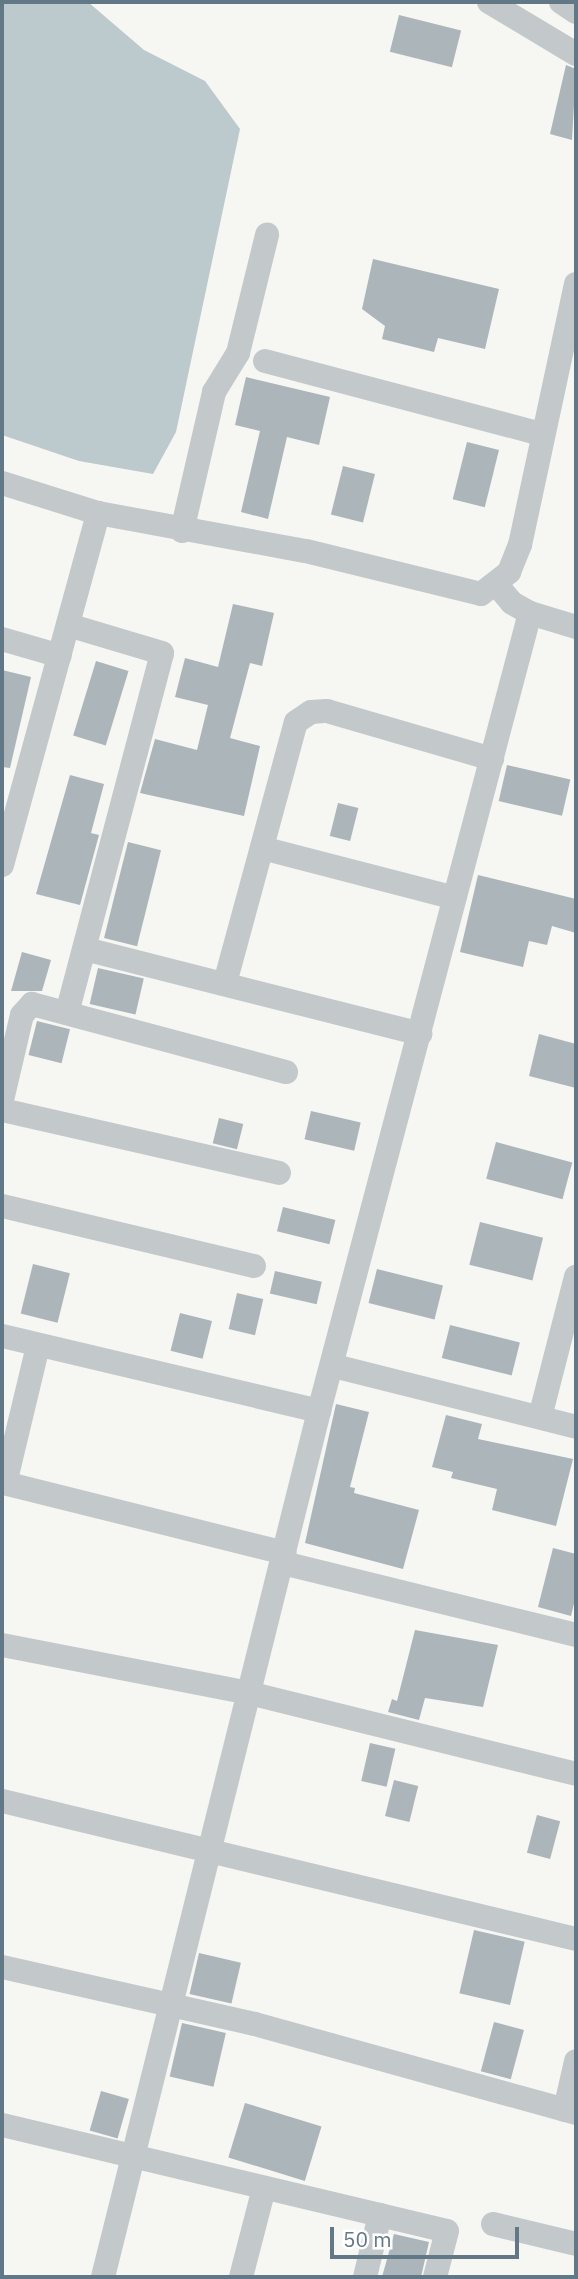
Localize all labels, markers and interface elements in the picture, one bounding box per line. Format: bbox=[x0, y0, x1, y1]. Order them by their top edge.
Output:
scale bar bbox=[333, 2212, 522, 2256]
text: 50 m bbox=[343, 2225, 392, 2253]

